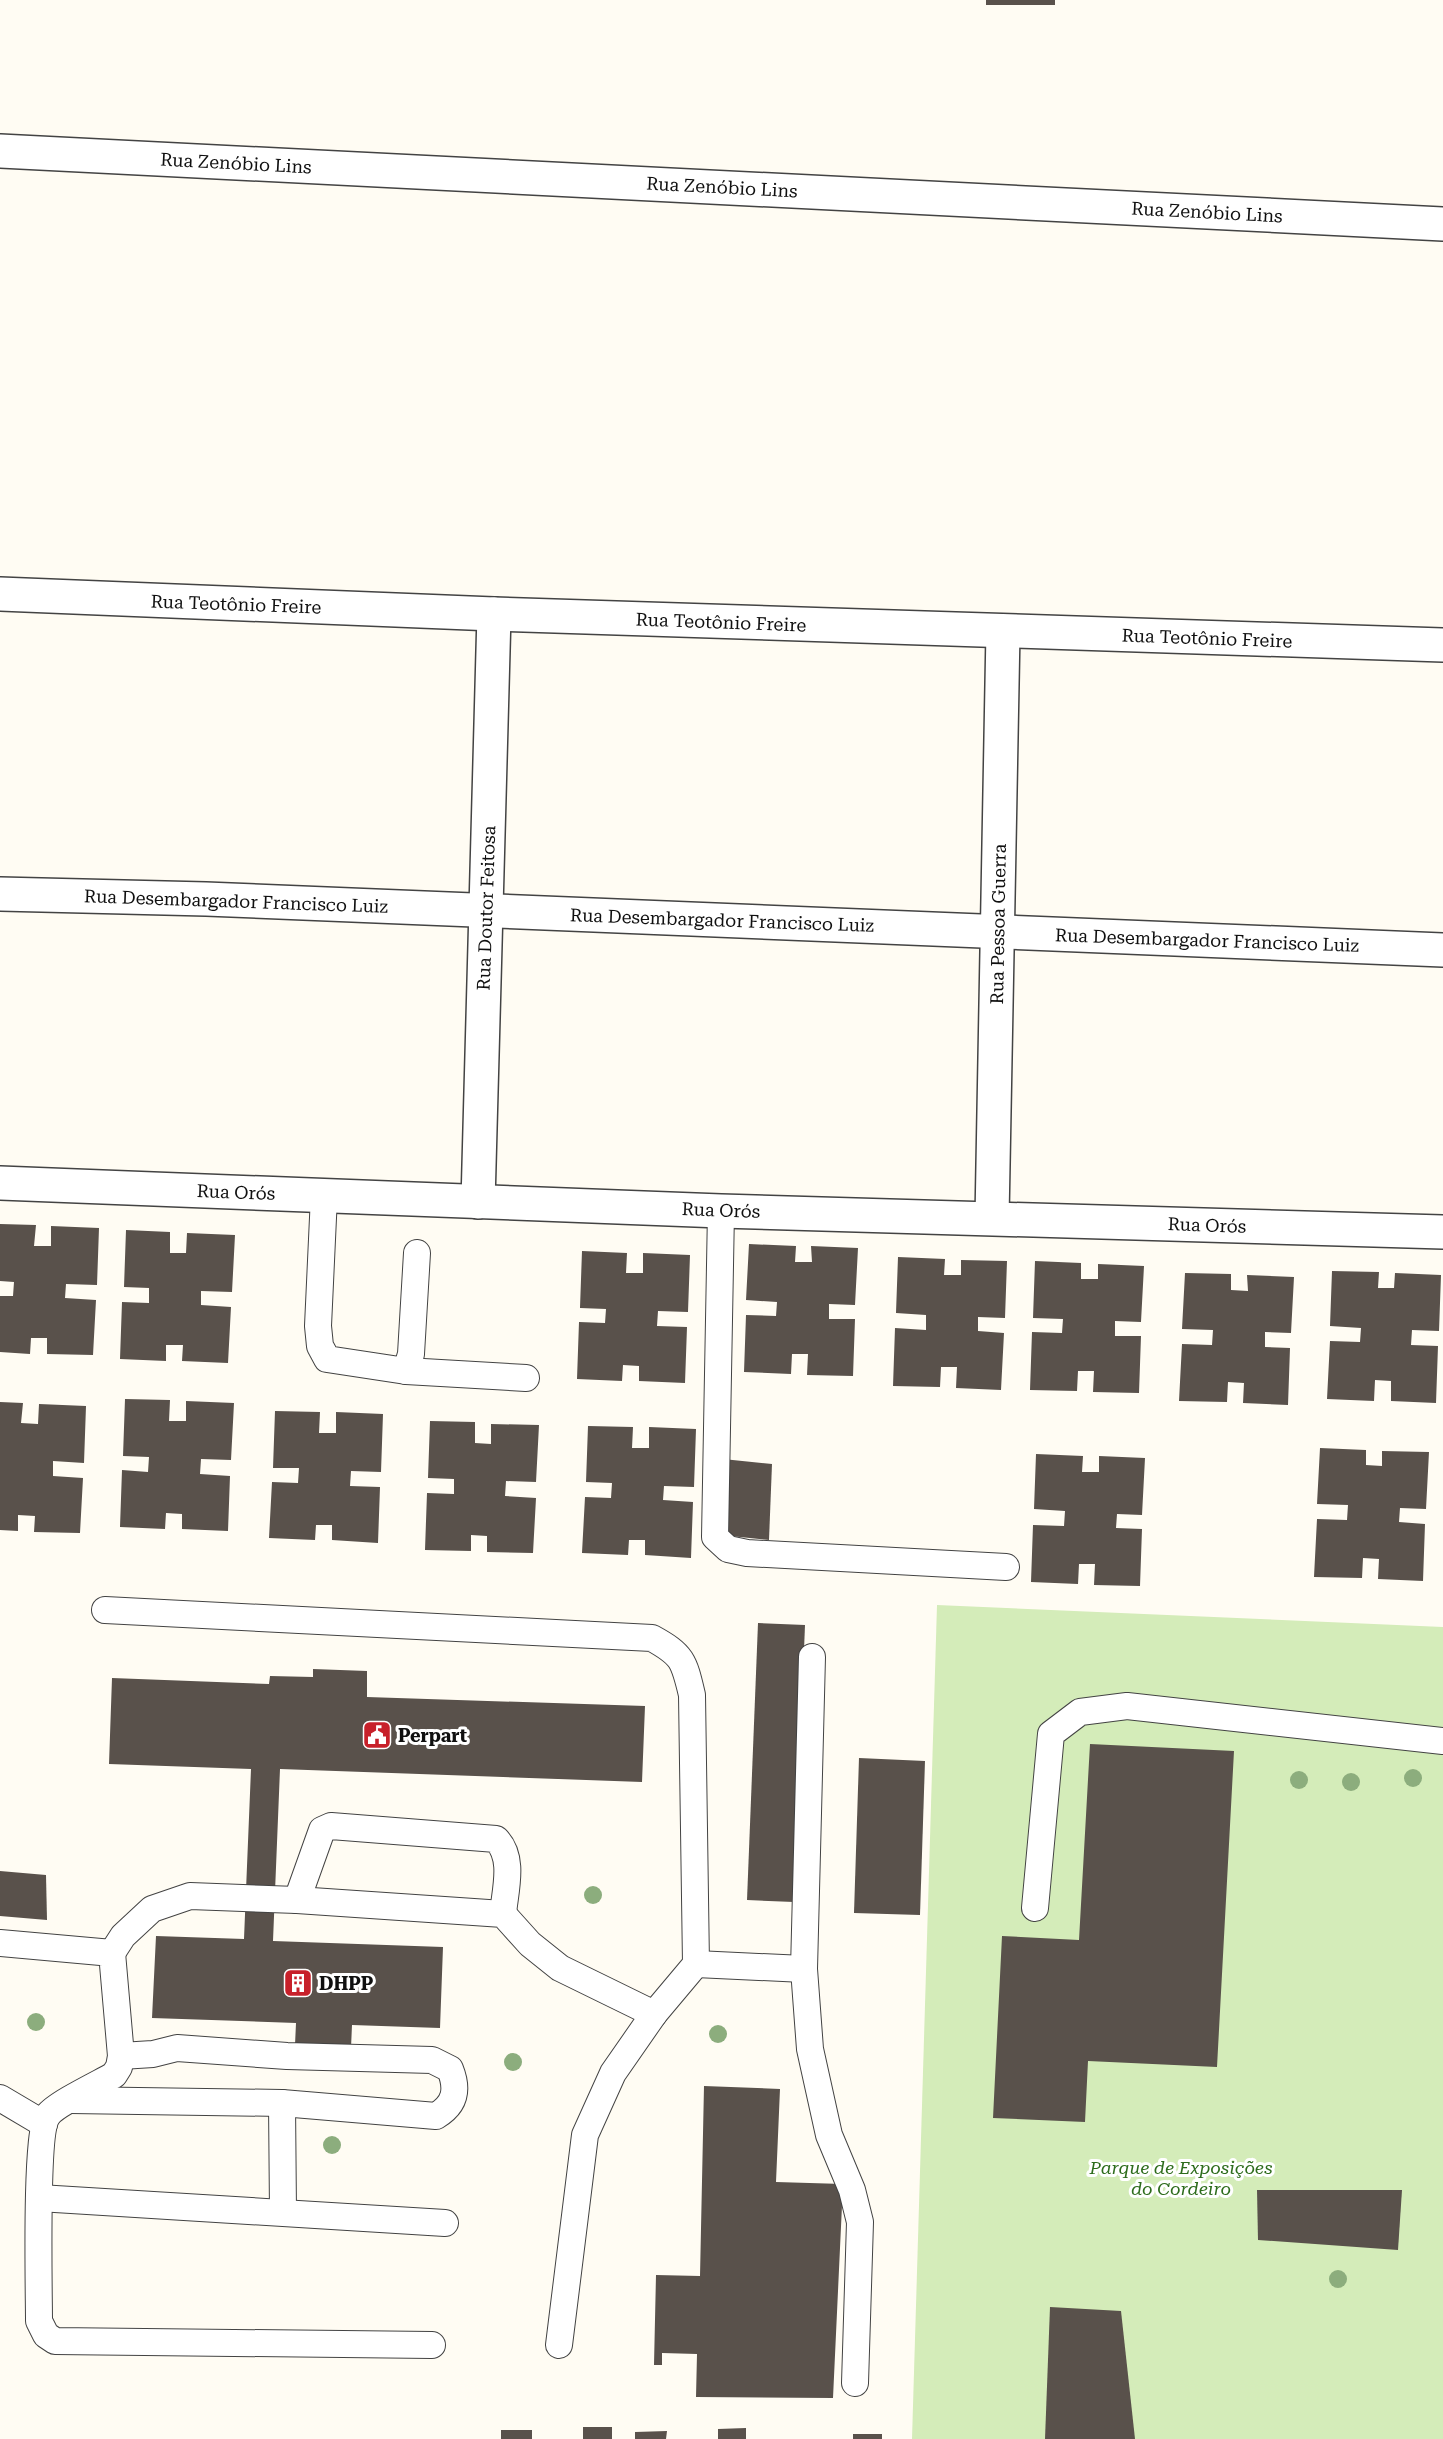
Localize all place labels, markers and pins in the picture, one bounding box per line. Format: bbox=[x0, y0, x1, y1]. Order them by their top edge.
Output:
public building icon: Perpart bbox=[361, 1719, 393, 1751]
place label: Perpart bbox=[398, 1725, 467, 1746]
building icon: DHPP bbox=[282, 1967, 314, 1999]
place label: DHPP bbox=[319, 1973, 374, 1994]

